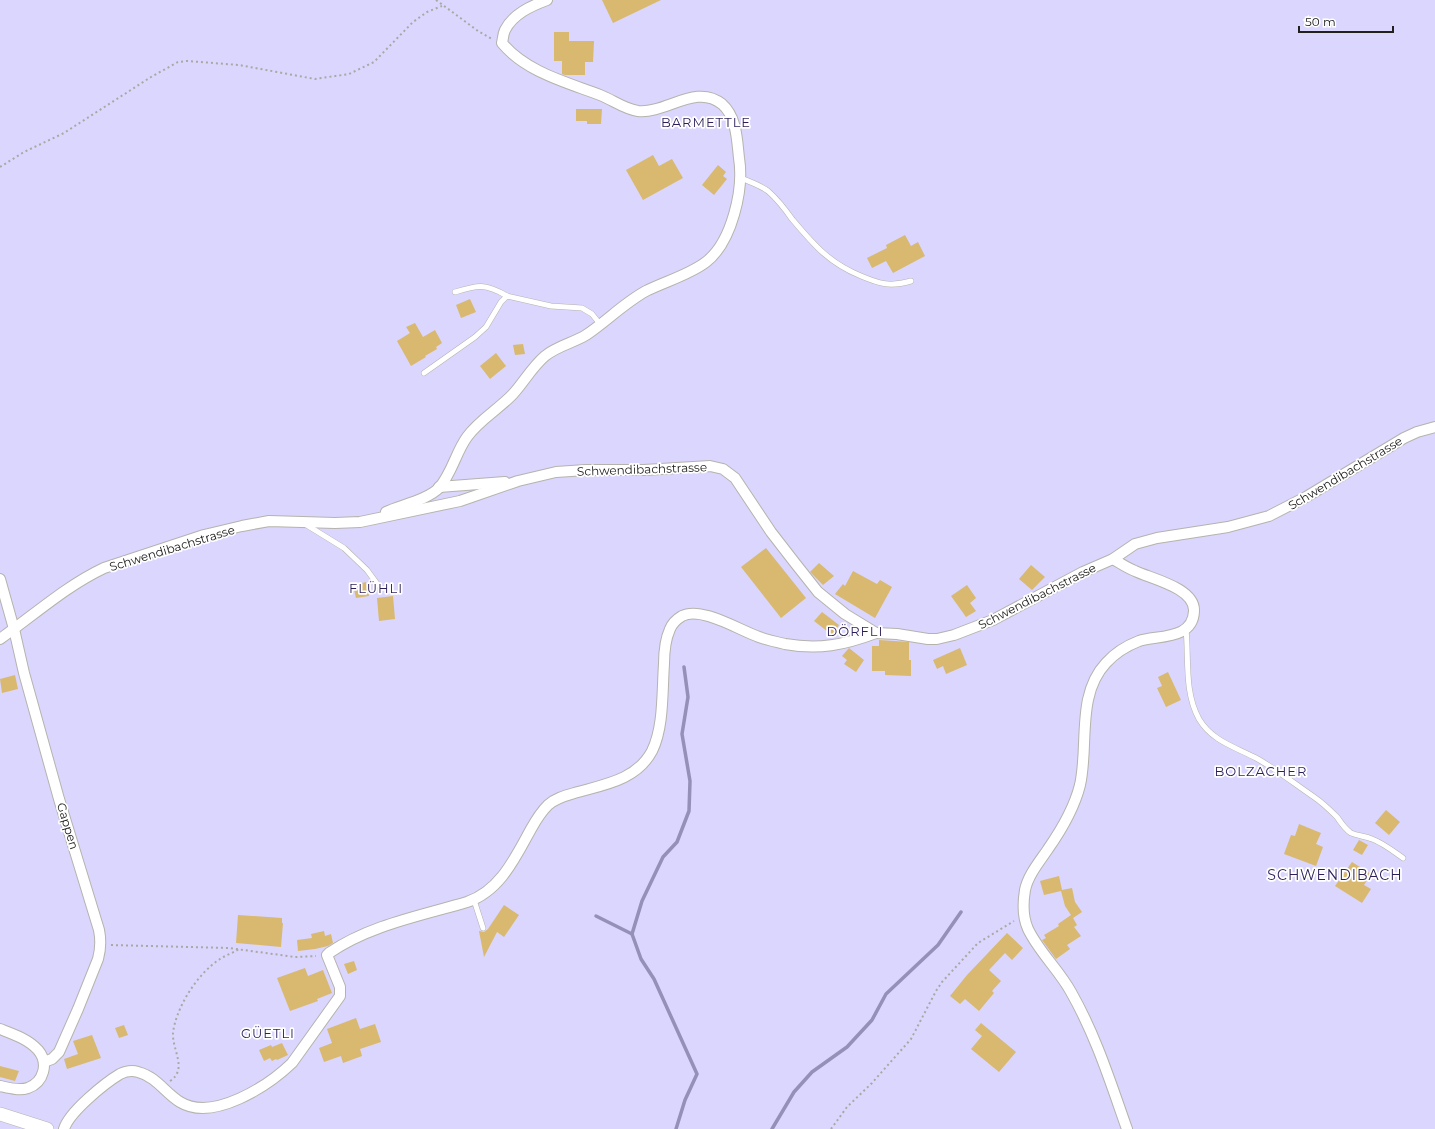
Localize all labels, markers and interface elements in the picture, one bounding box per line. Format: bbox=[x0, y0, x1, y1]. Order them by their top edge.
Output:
scale bar bbox=[1299, 8, 1393, 34]
text: 50 m bbox=[1305, 14, 1336, 29]
district label: BARMETTLE bbox=[661, 114, 751, 130]
street label: Schwendibachstrasse bbox=[1285, 433, 1405, 513]
street label: Schwendibachstrasse bbox=[577, 459, 707, 479]
street label: Schwendibachstrasse bbox=[108, 522, 236, 574]
street label: Schwendibachstrasse bbox=[976, 560, 1098, 632]
district label: FLÜHLI bbox=[349, 580, 403, 596]
district label: DÖRFLI bbox=[827, 623, 883, 639]
district label: BOLZACHER bbox=[1215, 763, 1307, 779]
street label: Gappen bbox=[54, 801, 82, 851]
district label: SCHWENDIBACH bbox=[1267, 866, 1403, 884]
district label: GÜETLI bbox=[241, 1025, 295, 1041]

